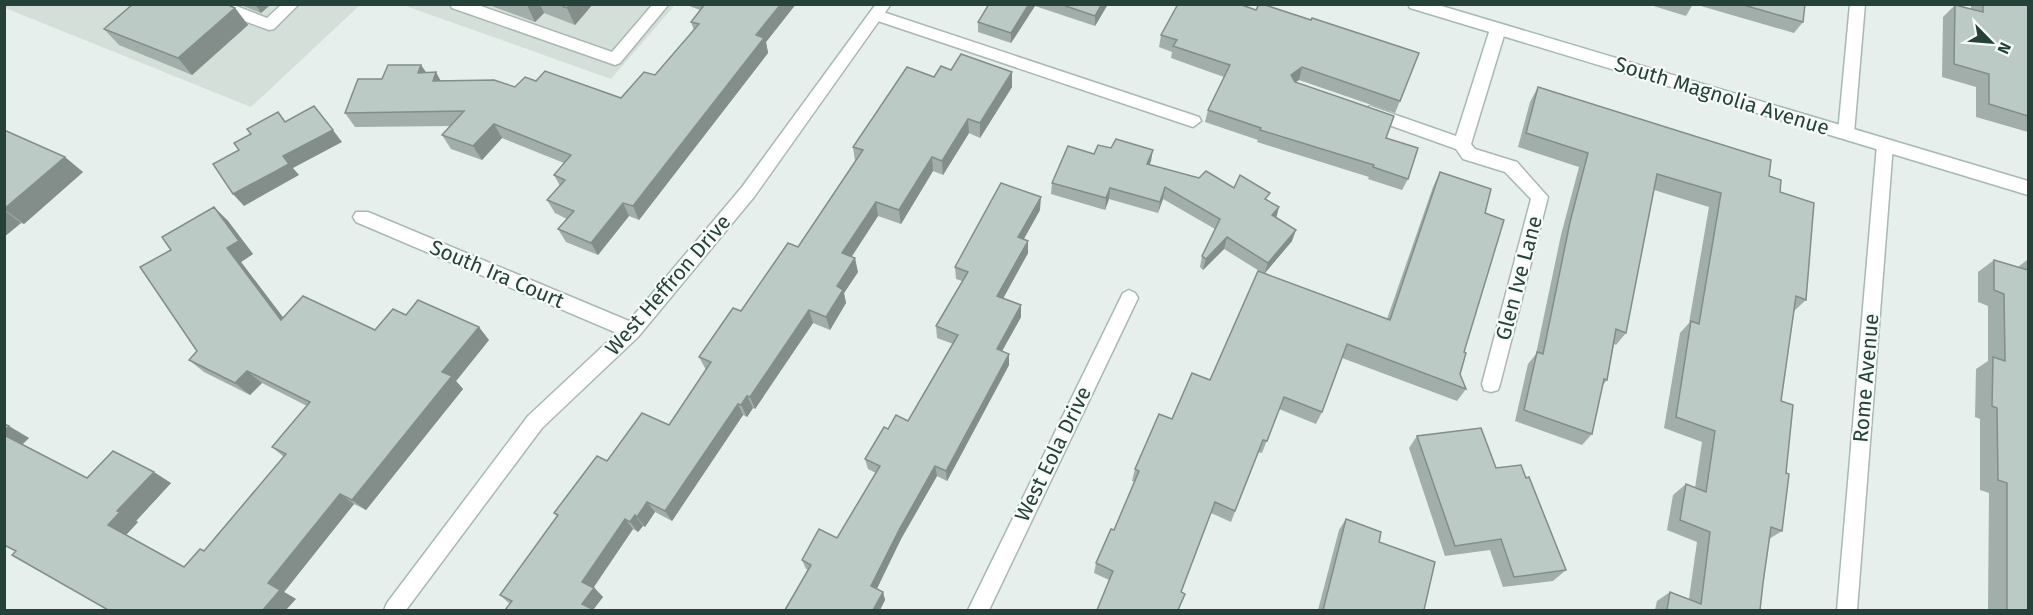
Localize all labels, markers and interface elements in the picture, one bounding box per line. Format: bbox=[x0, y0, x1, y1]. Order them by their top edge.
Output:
north arrow bbox=[1961, 12, 2021, 72]
text: N bbox=[1993, 39, 2015, 57]
street label: South Magnolia Avenue bbox=[1611, 51, 1833, 141]
street label: West Heffron Drive bbox=[600, 209, 736, 361]
street label: Glen Ive Lane bbox=[1490, 213, 1548, 343]
street label: South Ira Court bbox=[426, 234, 568, 314]
street label: Rome Avenue bbox=[1847, 312, 1885, 444]
street label: West Eola Drive bbox=[1009, 382, 1097, 526]

